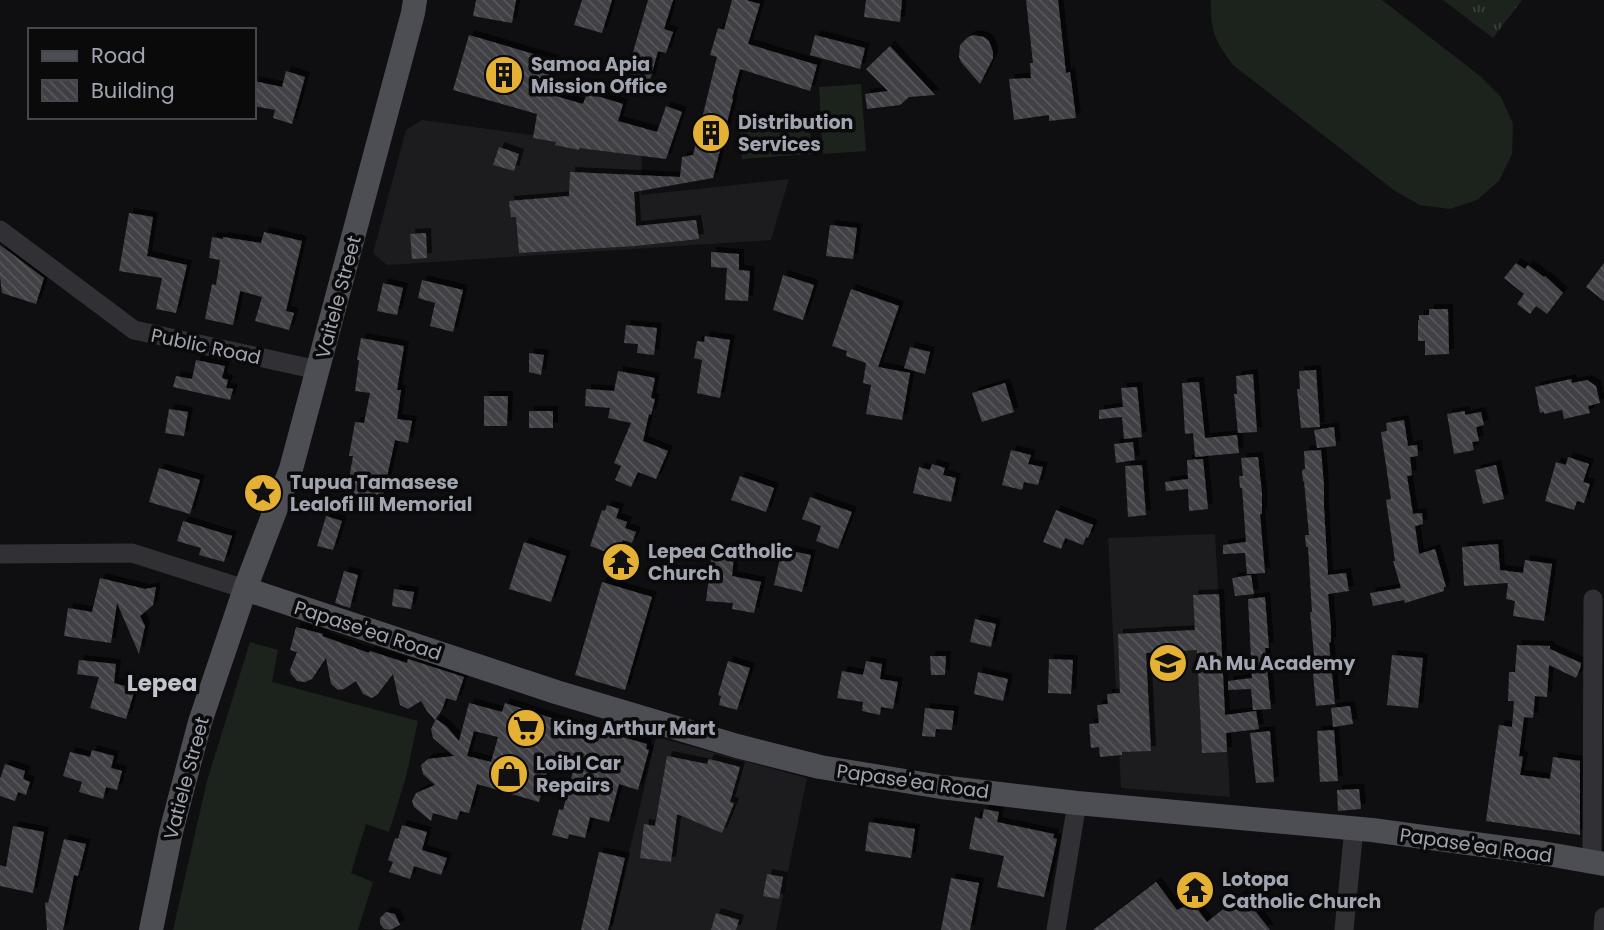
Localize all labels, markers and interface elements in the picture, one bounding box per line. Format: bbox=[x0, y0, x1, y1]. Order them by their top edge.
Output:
legend bbox=[28, 28, 256, 119]
text: Road bbox=[91, 41, 146, 70]
place label: Samoa Apia Mission Office bbox=[531, 51, 668, 100]
building icon: Samoa Apia Mission Office bbox=[483, 54, 525, 96]
text: Building bbox=[91, 76, 175, 105]
place label: Distribution Services bbox=[738, 109, 853, 158]
building icon: Distribution Services bbox=[690, 112, 732, 154]
street label: Vaitele Street bbox=[309, 233, 368, 362]
street label: Public Road bbox=[149, 322, 263, 371]
place label: Tupua Tamasese Lealofi III Memorial bbox=[290, 469, 472, 518]
place icon: Tupua Tamasese Lealofi III Memorial bbox=[242, 472, 284, 514]
place label: Lepea Catholic Church bbox=[648, 538, 793, 587]
temple icon: Lepea Catholic Church bbox=[600, 541, 642, 583]
street label: Papase'ea Road bbox=[291, 594, 445, 667]
school or university icon: Ah Mu Academy bbox=[1147, 642, 1189, 684]
place label: Ah Mu Academy bbox=[1195, 650, 1356, 677]
district label: Lepea bbox=[127, 667, 197, 699]
supermarket icon: King Arthur Mart bbox=[505, 707, 547, 749]
street label: Vatiele Street bbox=[157, 714, 216, 843]
place label: King Arthur Mart bbox=[553, 715, 716, 742]
place label: Loibl Car Repairs bbox=[536, 750, 621, 799]
shop icon: Loibl Car Repairs bbox=[488, 753, 530, 795]
street label: Papase'ea Road bbox=[835, 757, 991, 806]
street label: Papase'ea Road bbox=[1398, 821, 1554, 870]
place label: Lotopa Catholic Church bbox=[1222, 866, 1381, 915]
temple icon: Lotopa Catholic Church bbox=[1174, 869, 1216, 911]

